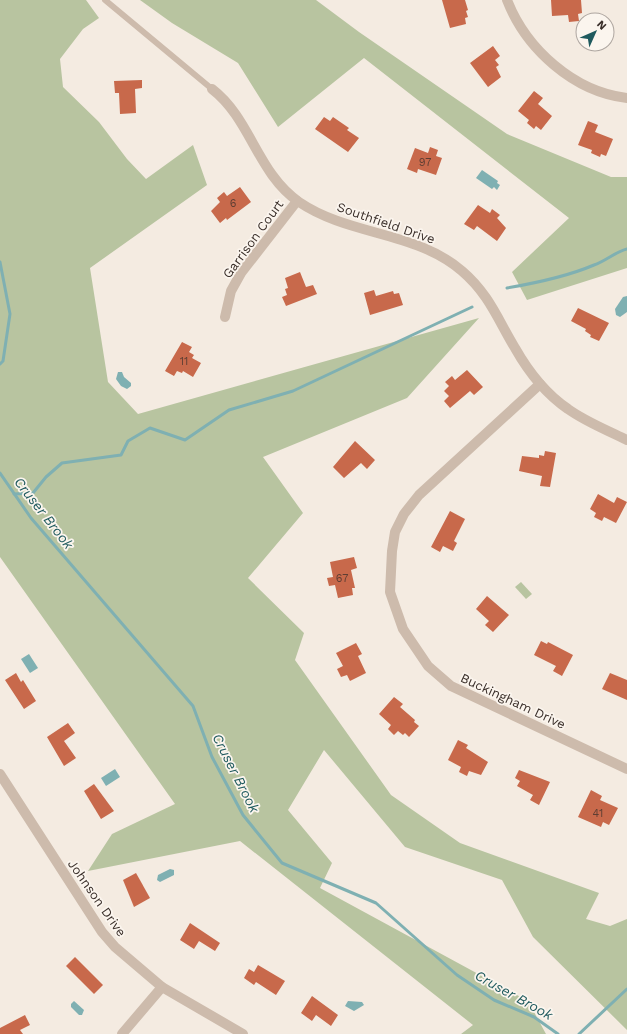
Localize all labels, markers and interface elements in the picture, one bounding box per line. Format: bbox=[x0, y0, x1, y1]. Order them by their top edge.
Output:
north arrow bbox=[575, 12, 615, 52]
text: N bbox=[594, 18, 609, 33]
house number: 97 bbox=[419, 156, 431, 169]
street label: Garrison Court bbox=[220, 197, 287, 281]
house number: 6 bbox=[230, 197, 237, 210]
street label: Southfield Drive bbox=[335, 199, 437, 247]
house number: 11 bbox=[180, 355, 188, 368]
water label: Cruser Brook bbox=[11, 474, 77, 552]
house number: 67 bbox=[336, 572, 348, 585]
street label: Buckingham Drive bbox=[458, 670, 568, 732]
water label: Cruser Brook bbox=[209, 731, 263, 816]
house number: 41 bbox=[593, 807, 603, 820]
street label: Johnson Drive bbox=[65, 857, 129, 939]
water label: Cruser Brook bbox=[472, 967, 556, 1023]

